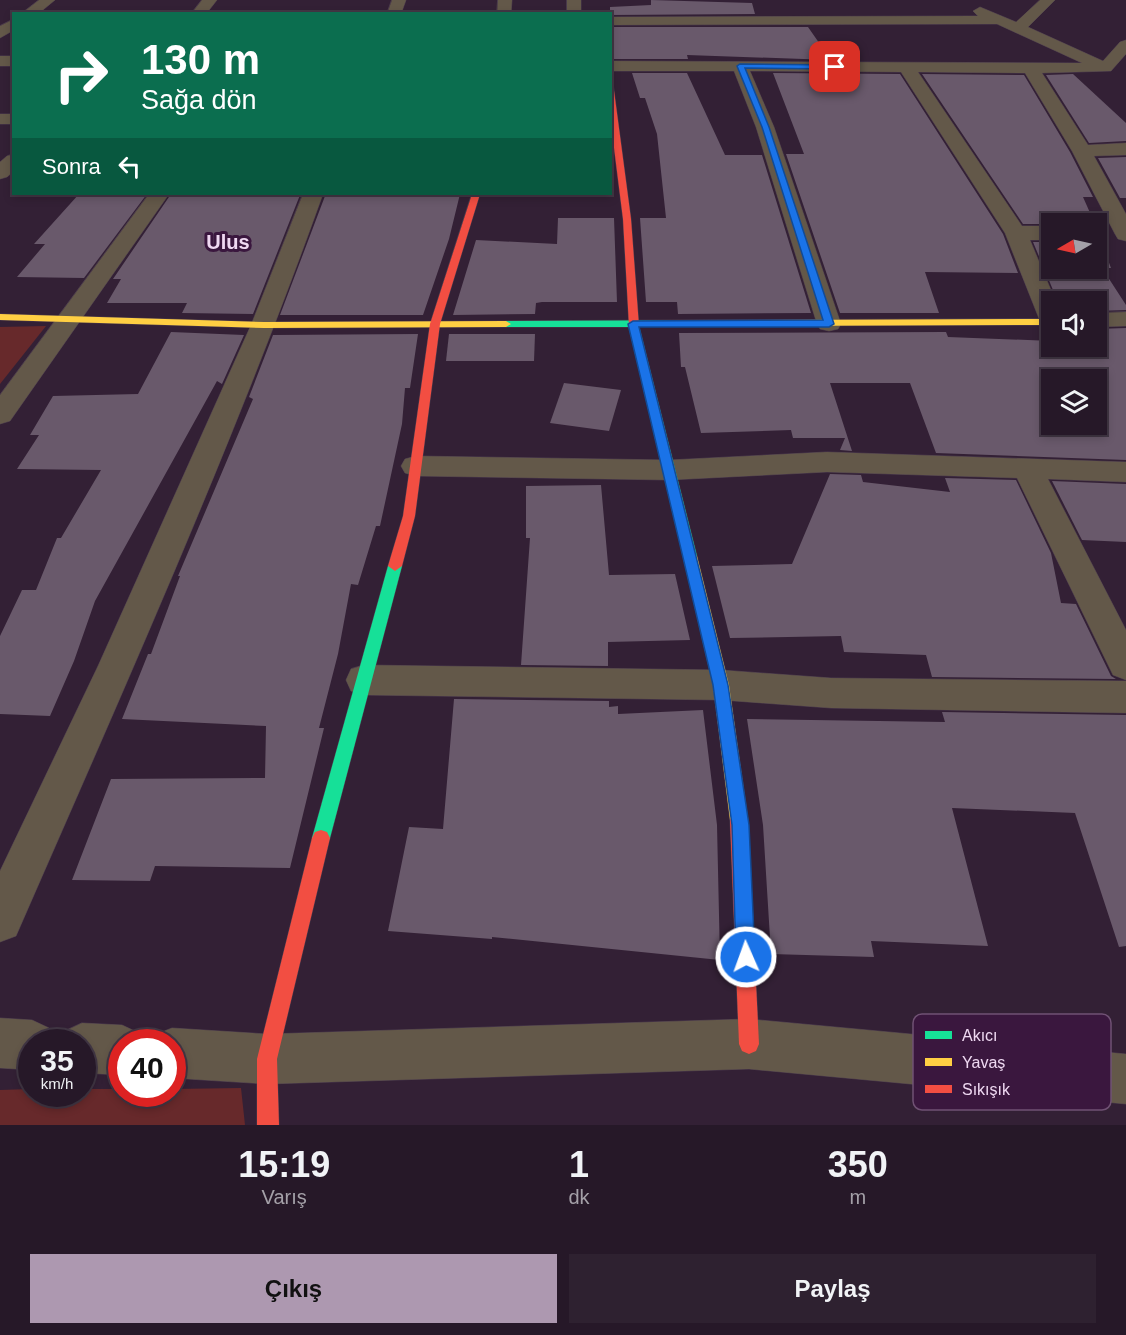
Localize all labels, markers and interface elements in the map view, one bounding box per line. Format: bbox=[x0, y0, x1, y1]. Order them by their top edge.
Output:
icon: right bbox=[42, 36, 120, 114]
text: 130 m bbox=[141, 36, 260, 83]
pin bbox=[809, 41, 860, 92]
icon: arrive bbox=[818, 50, 851, 83]
text: Sağa dön bbox=[141, 85, 257, 115]
icon: left bbox=[113, 150, 146, 183]
text: Sonra bbox=[42, 154, 101, 179]
north arrow bbox=[1041, 213, 1107, 279]
map controls bbox=[1041, 213, 1107, 435]
district label: Ulus bbox=[206, 231, 250, 253]
button: sound bbox=[1041, 291, 1107, 357]
button: layers bbox=[1041, 369, 1107, 435]
position arrow bbox=[714, 925, 778, 989]
legend bbox=[913, 1014, 1111, 1110]
text: Akıcı bbox=[962, 1027, 998, 1044]
speed limit sign: 40 bbox=[108, 1029, 186, 1107]
text: 35 bbox=[40, 1044, 74, 1077]
text: Yavaş bbox=[962, 1054, 1005, 1071]
text: km/h bbox=[41, 1075, 73, 1092]
text: Sıkışık bbox=[962, 1081, 1011, 1098]
text: 15:19 bbox=[238, 1144, 330, 1185]
text: 1 bbox=[569, 1144, 589, 1185]
text: 350 bbox=[828, 1144, 888, 1185]
text: Varış bbox=[262, 1186, 307, 1208]
text: dk bbox=[568, 1186, 590, 1208]
text: m bbox=[849, 1186, 866, 1208]
button: Çıkış bbox=[30, 1254, 557, 1323]
button: Paylaş bbox=[569, 1254, 1096, 1323]

